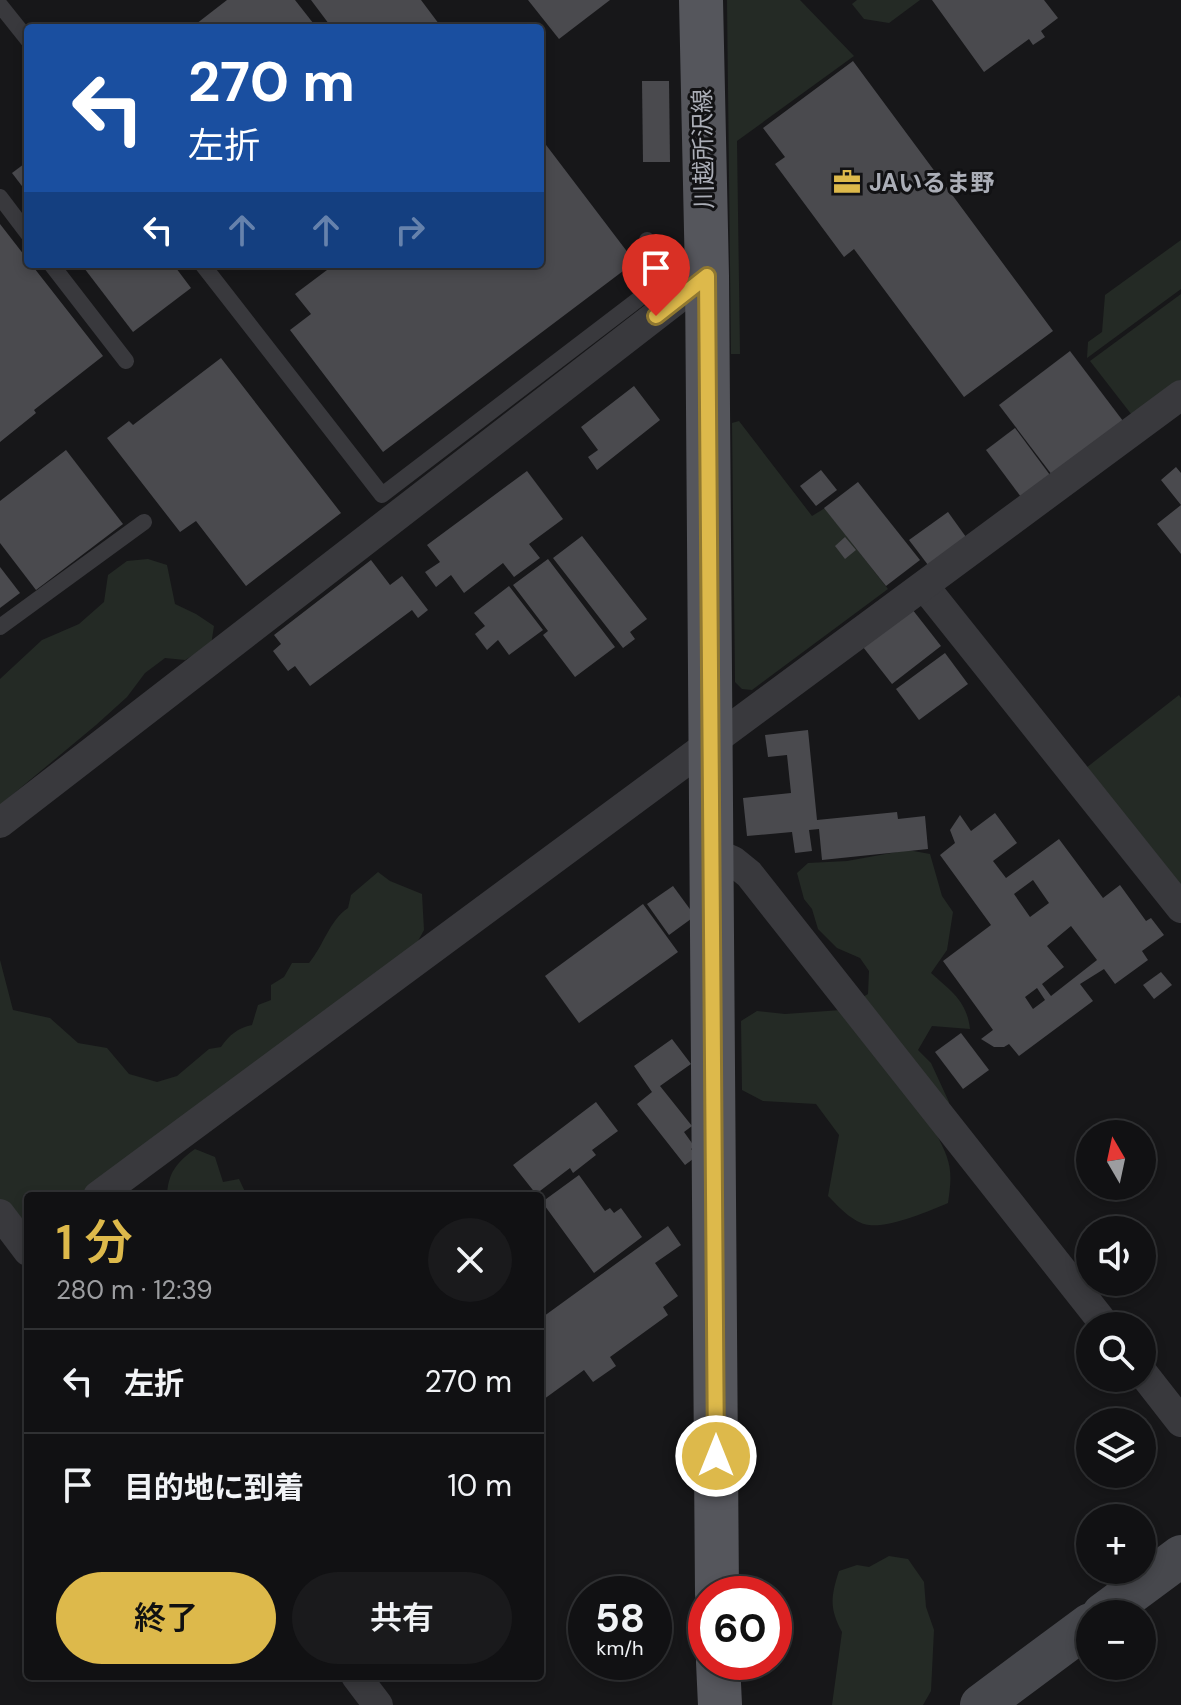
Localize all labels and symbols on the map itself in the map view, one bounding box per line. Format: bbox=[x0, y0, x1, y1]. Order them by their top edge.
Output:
street label: 川越所沢線 bbox=[686, 89, 720, 209]
office icon: JAいるま野 bbox=[832, 167, 862, 197]
place label: JAいるま野 bbox=[869, 167, 994, 198]
pin bbox=[622, 234, 690, 316]
north arrow bbox=[1076, 1120, 1156, 1200]
position arrow bbox=[674, 1414, 758, 1498]
speed limit sign: 60 bbox=[688, 1576, 792, 1680]

